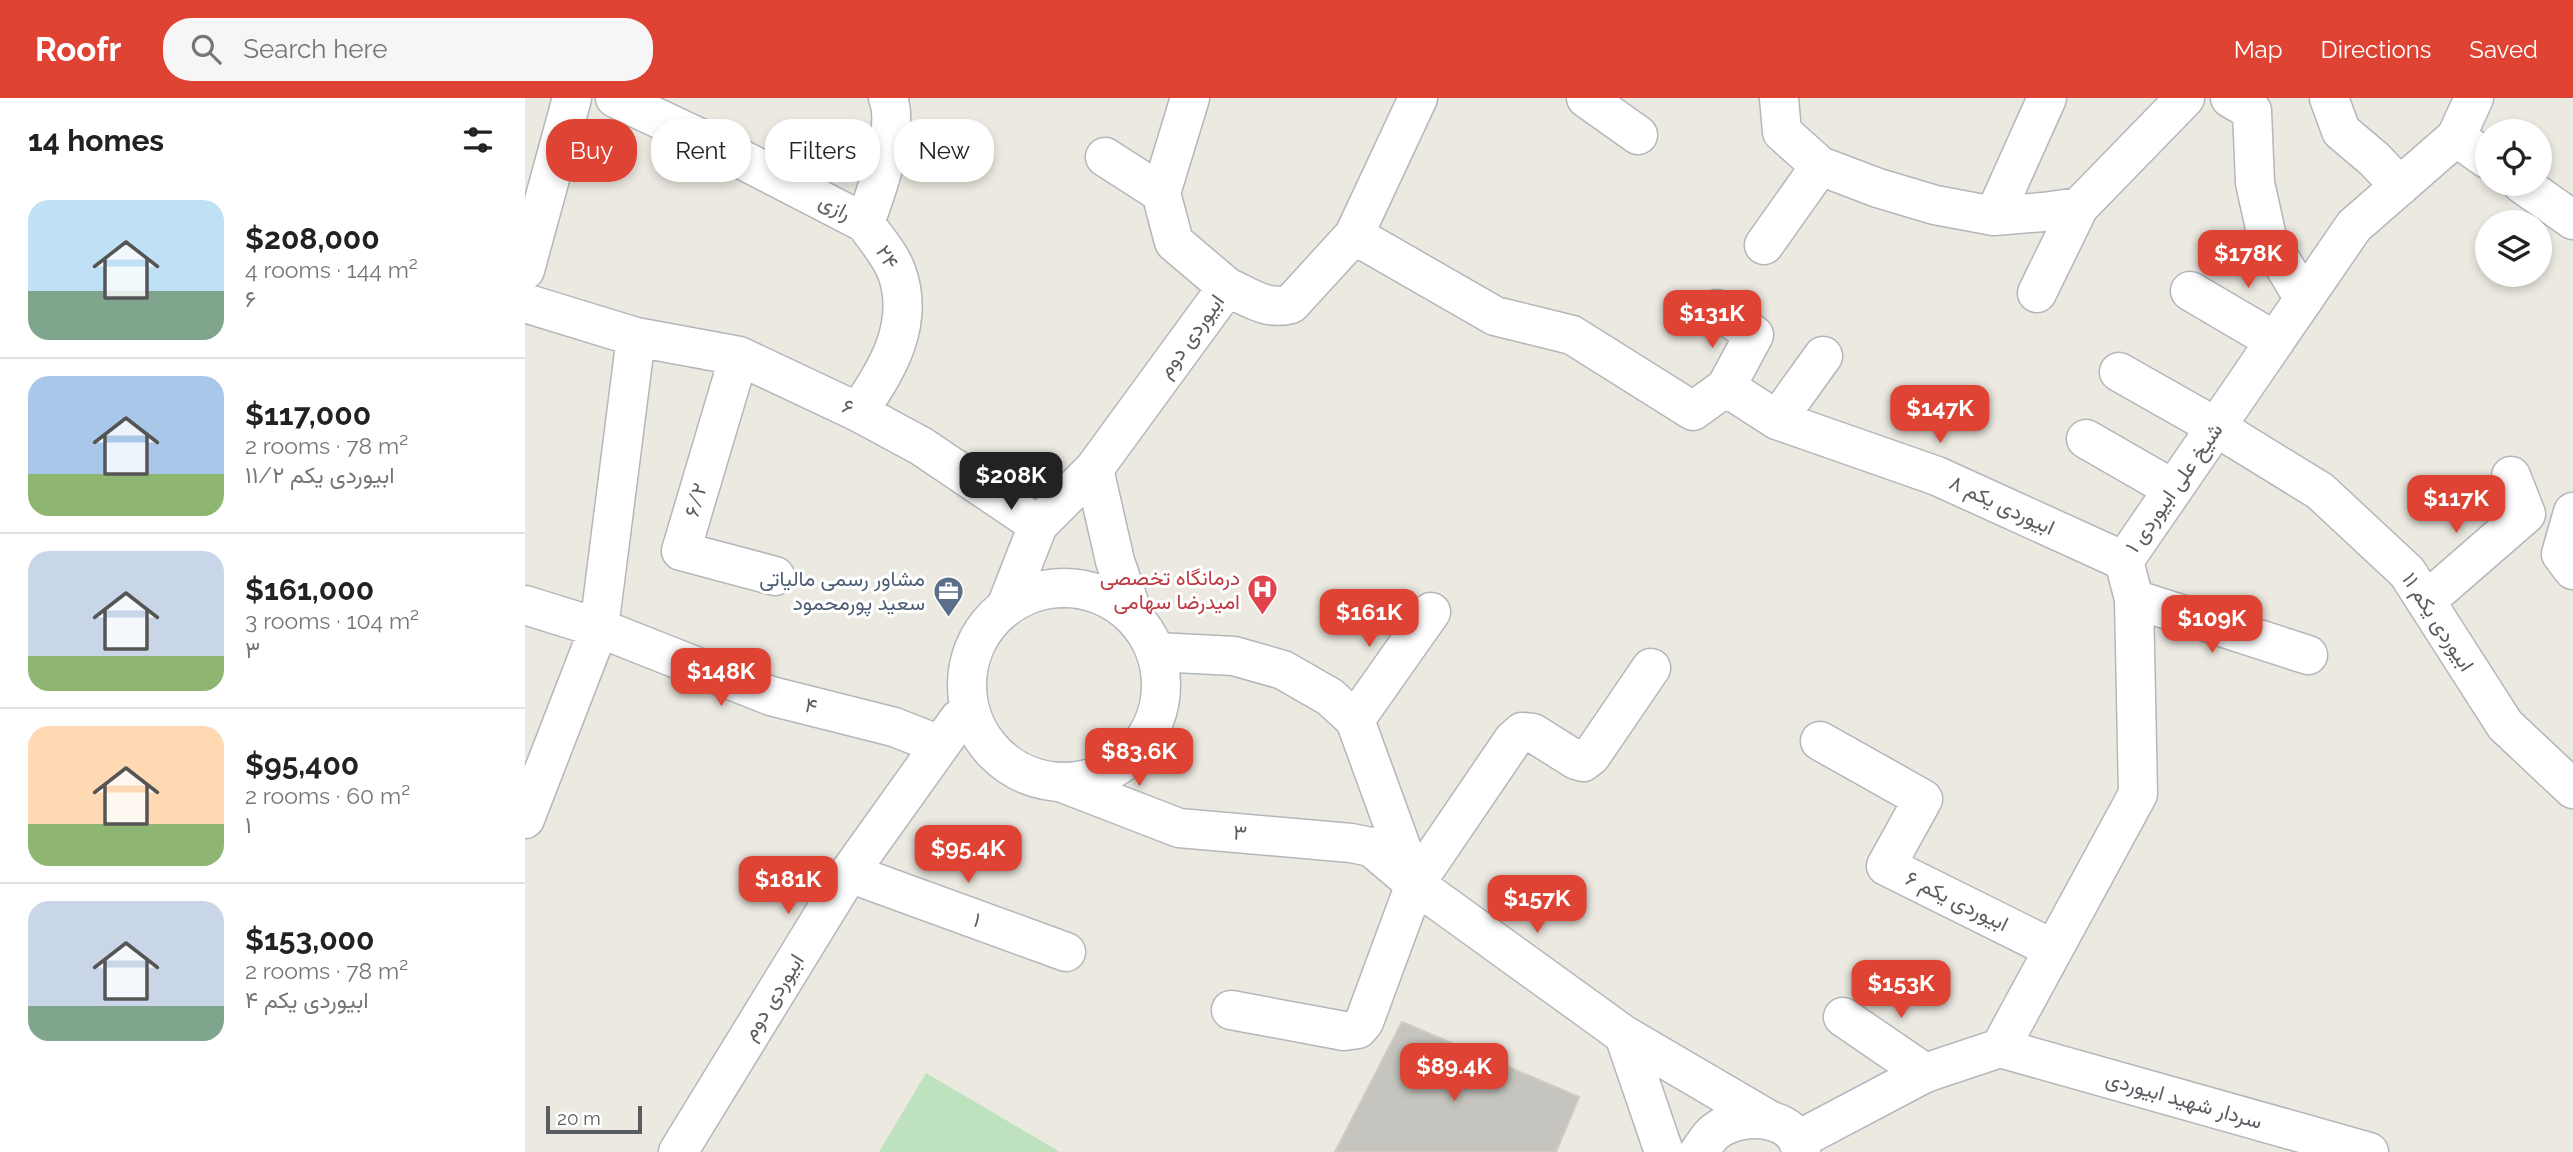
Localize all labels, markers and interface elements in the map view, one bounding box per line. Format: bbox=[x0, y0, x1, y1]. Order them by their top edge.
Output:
search box bbox=[163, 18, 653, 81]
text: Roofr bbox=[35, 30, 121, 69]
icon: search bbox=[187, 30, 225, 68]
text: Search here bbox=[243, 34, 388, 64]
text: Map bbox=[2234, 35, 2283, 64]
text: Directions bbox=[2321, 35, 2431, 64]
text: Saved bbox=[2469, 35, 2538, 64]
chip: Buy bbox=[546, 119, 637, 182]
chip: Rent bbox=[651, 119, 751, 182]
chip: Filters bbox=[765, 119, 880, 182]
chip: New bbox=[894, 119, 994, 182]
map controls bbox=[2475, 119, 2552, 287]
button: locate bbox=[2475, 119, 2552, 196]
icon: filters bbox=[459, 121, 497, 159]
text: 14 homes bbox=[28, 123, 164, 158]
street label: رازی bbox=[815, 188, 855, 226]
button: layers bbox=[2475, 210, 2552, 287]
text: $208,000 bbox=[245, 221, 380, 256]
icon: home bbox=[84, 228, 168, 312]
pin: $178K bbox=[2199, 230, 2297, 290]
text: $178K bbox=[2214, 239, 2282, 266]
street label: ۲۴ bbox=[871, 240, 904, 273]
text: 4 rooms · 144 m² bbox=[245, 256, 418, 283]
text: ۶ bbox=[245, 285, 256, 312]
street label: ابیوردی دوم bbox=[1152, 289, 1231, 383]
pin: $131K bbox=[1663, 290, 1761, 350]
text: $131K bbox=[1679, 299, 1745, 326]
pin: $147K bbox=[1891, 386, 1989, 445]
street label: ۶ bbox=[838, 393, 858, 420]
text: $147K bbox=[1906, 394, 1974, 421]
text: $117,000 bbox=[245, 397, 371, 432]
icon: home bbox=[84, 404, 168, 488]
street label: شیخ علی ابیوردی ۱ bbox=[2120, 418, 2229, 559]
text: 2 rooms · 78 m² bbox=[245, 432, 408, 459]
pin: $208K bbox=[962, 452, 1060, 512]
text: ۱۱/۲ ابیوردی یکم bbox=[245, 461, 395, 488]
text: $208K bbox=[976, 461, 1046, 488]
street label: ۸ ابیوردی یکم bbox=[1945, 469, 2059, 542]
pin: $117K bbox=[2407, 476, 2505, 535]
street label: ۶/۲ bbox=[679, 480, 712, 520]
text: $117K bbox=[2423, 484, 2489, 511]
place label: درمانگاه تخصصی امیدرضا سهامی bbox=[1100, 565, 1240, 615]
place label: مشاور رسمی مالیاتی سعید پورمحمود bbox=[759, 566, 925, 617]
street label: ۱۱ ابیوردی یکم bbox=[2395, 568, 2480, 677]
text: $161,000 bbox=[245, 572, 374, 607]
hospital icon: درمانگاه تخصصی امیدرضا سهامی bbox=[1246, 573, 1280, 617]
office icon: مشاور رسمی مالیاتی سعید پورمحمود bbox=[931, 574, 965, 618]
icon: home bbox=[84, 579, 168, 663]
pin: $161K bbox=[1320, 589, 1418, 649]
pin: $109K bbox=[2163, 596, 2261, 655]
text: $161K bbox=[1336, 598, 1402, 625]
text: $109K bbox=[2178, 604, 2247, 631]
text: 3 rooms · 104 m² bbox=[245, 607, 419, 634]
text: ۳ bbox=[245, 636, 260, 663]
pin: $148K bbox=[672, 648, 770, 708]
text: $148K bbox=[687, 657, 755, 684]
street label: ۴ bbox=[802, 692, 820, 719]
pin: $83.6K bbox=[1082, 728, 1196, 788]
text: $83.6K bbox=[1101, 737, 1177, 764]
text: $95,400 bbox=[245, 747, 359, 782]
icon: home bbox=[84, 754, 168, 838]
text: 2 rooms · 60 m² bbox=[245, 782, 410, 809]
text: ۱ bbox=[245, 811, 252, 838]
street label: ۳ bbox=[1232, 819, 1248, 846]
pin: $95.4K bbox=[911, 826, 1025, 885]
text: $95.4K bbox=[931, 834, 1005, 861]
pin: $181K bbox=[739, 856, 837, 916]
text: $181K bbox=[755, 865, 821, 892]
street label: ۶ ابیوردی یکم bbox=[1901, 865, 2013, 938]
pin: $157K bbox=[1488, 876, 1586, 935]
text: $157K bbox=[1504, 884, 1570, 911]
street label: ۱ bbox=[970, 907, 984, 932]
text: $153,000 bbox=[245, 922, 374, 957]
icon: home bbox=[84, 929, 168, 1013]
street label: ابیوردی دوم bbox=[736, 949, 811, 1045]
text: 2 rooms · 78 m² bbox=[245, 957, 408, 984]
pin: $153K bbox=[1852, 960, 1950, 1020]
text: $153K bbox=[1868, 969, 1934, 996]
text: ۴ ابیوردی یکم bbox=[245, 986, 369, 1013]
pin: $89.4K bbox=[1397, 1044, 1511, 1103]
text: $89.4K bbox=[1416, 1052, 1492, 1079]
street label: سردار شهید ابیوردی bbox=[2103, 1065, 2265, 1135]
scale bar bbox=[546, 1103, 642, 1135]
text: 20 m bbox=[557, 1107, 601, 1129]

